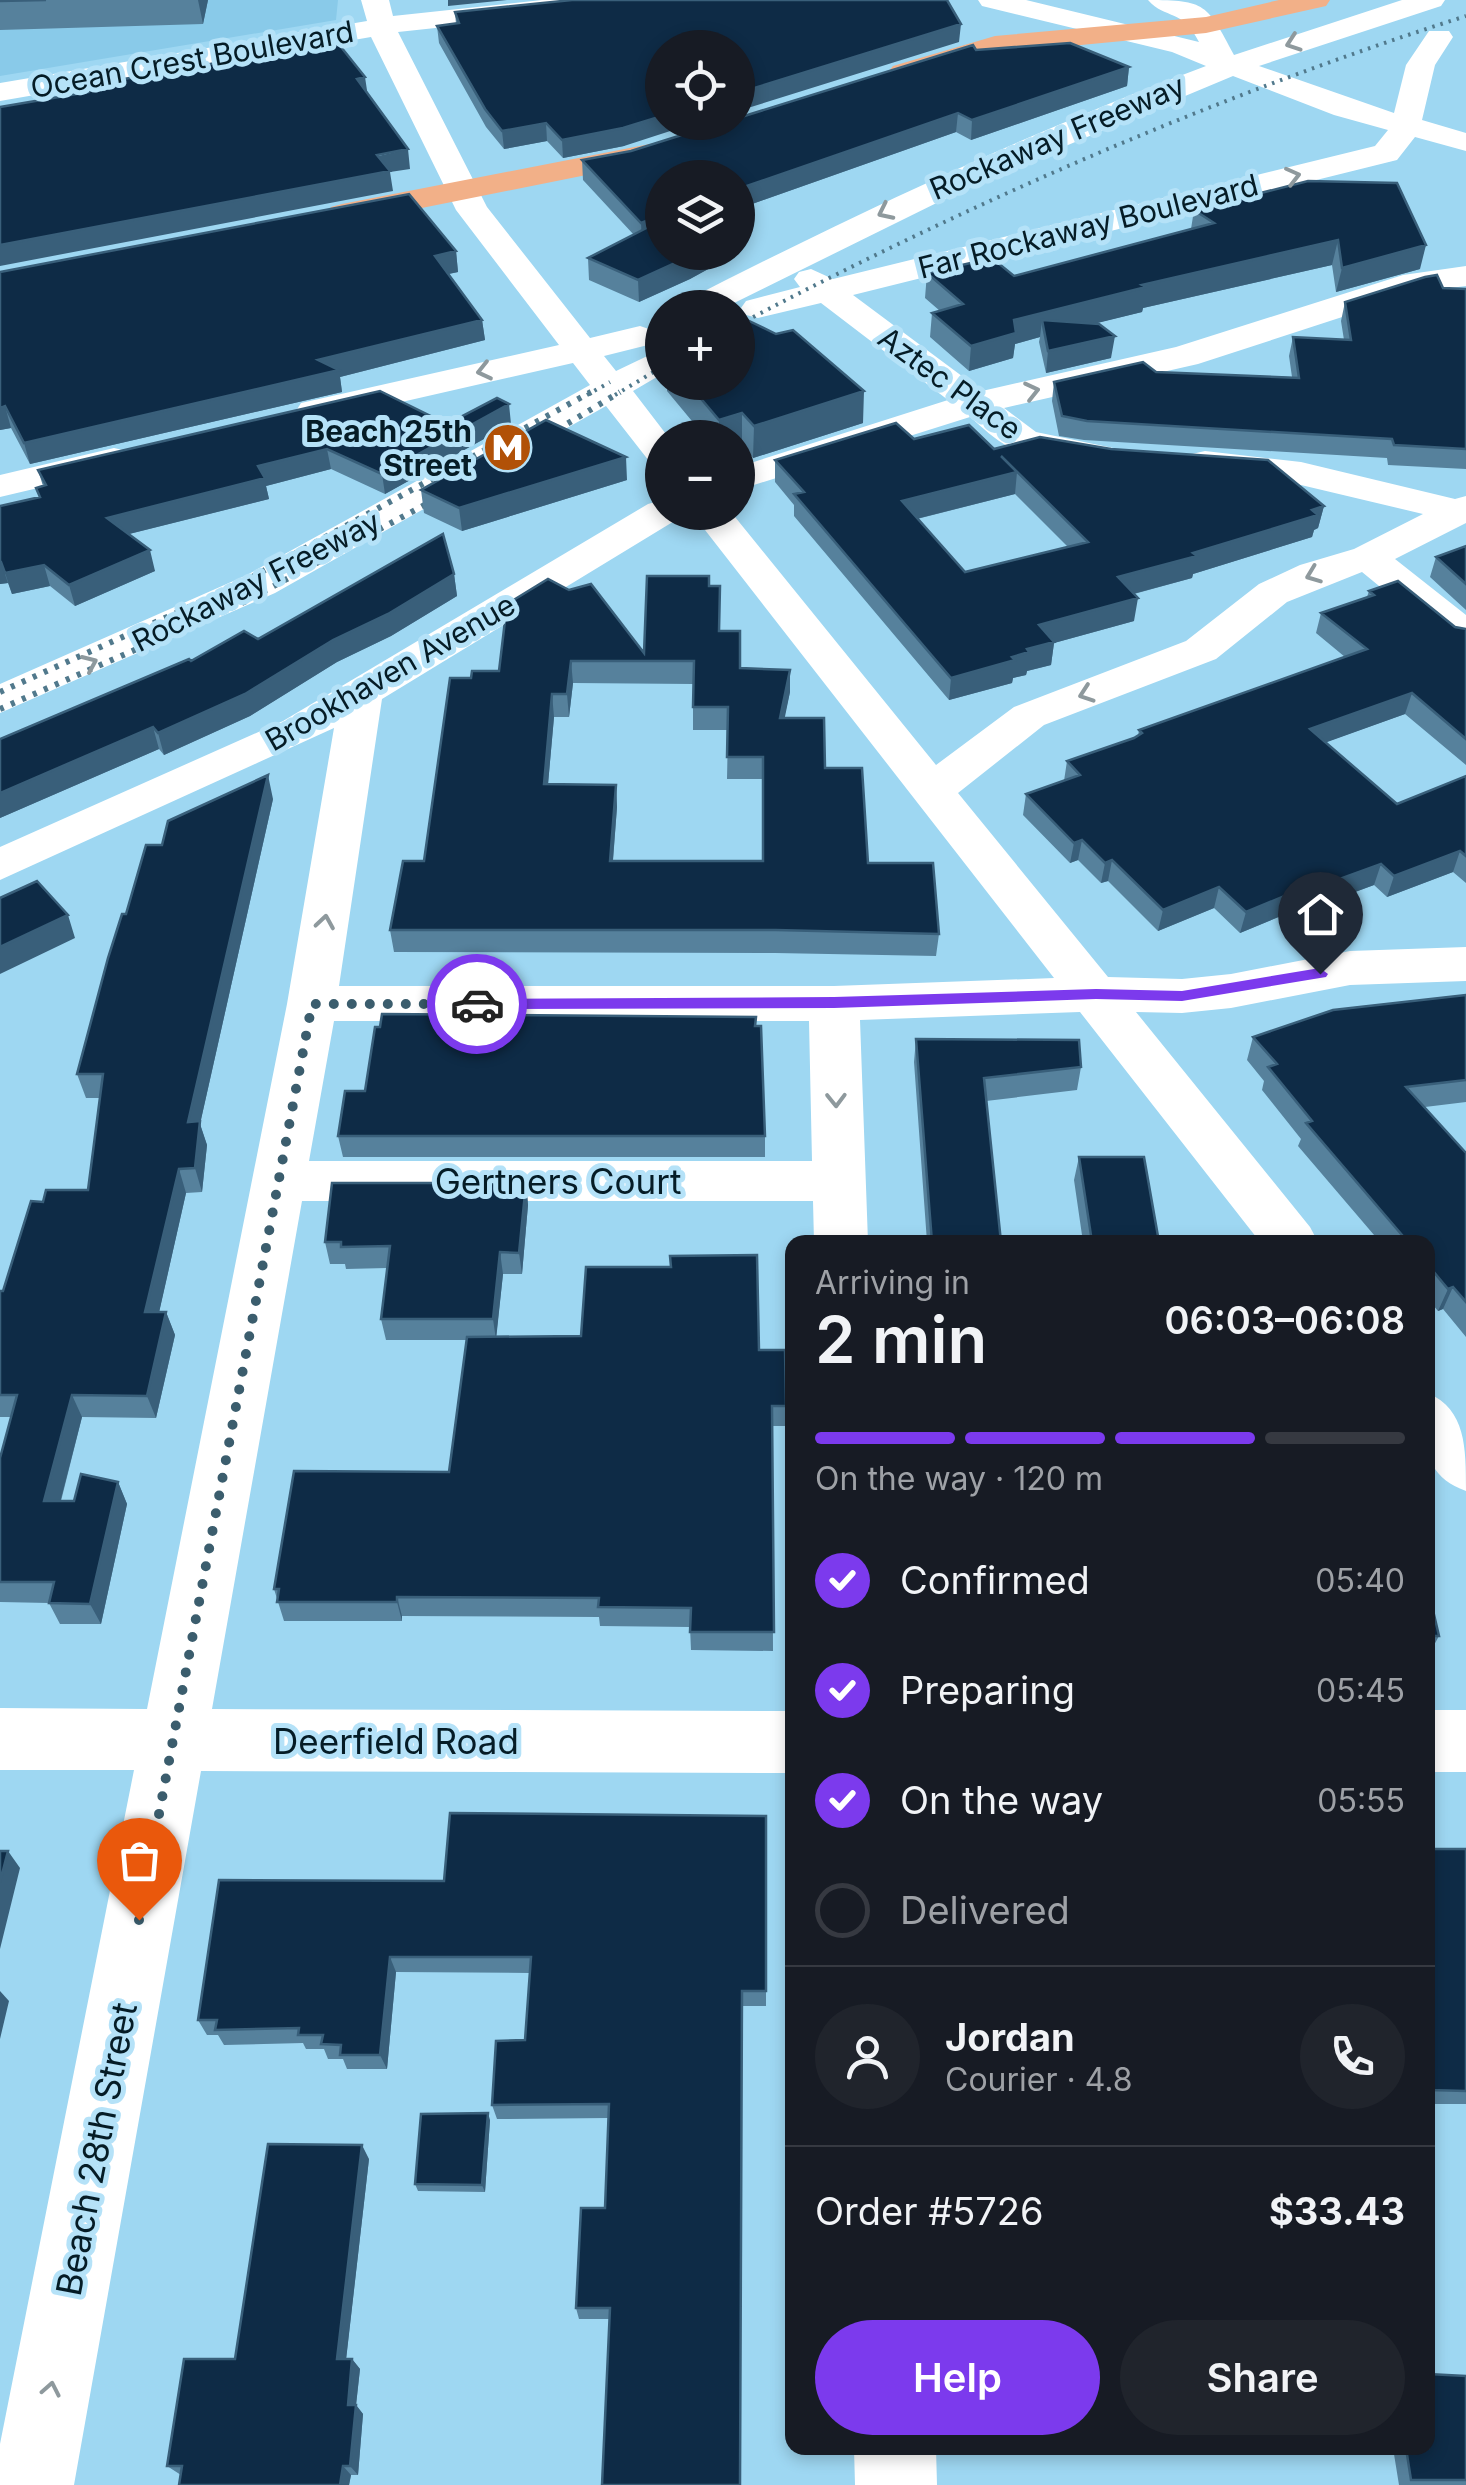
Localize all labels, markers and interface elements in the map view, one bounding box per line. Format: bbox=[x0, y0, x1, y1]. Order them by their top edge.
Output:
street label: Ocean Crest Boulevard bbox=[28, 13, 356, 105]
map controls bbox=[645, 30, 755, 530]
button: locate bbox=[645, 30, 755, 140]
one-way arrow bbox=[1286, 32, 1303, 52]
street label: Rockaway Freeway bbox=[924, 67, 1190, 207]
button: layers bbox=[645, 160, 755, 270]
street label: Far Rockaway Boulevard bbox=[914, 166, 1262, 286]
one-way arrow bbox=[1284, 166, 1301, 187]
one-way arrow bbox=[877, 200, 895, 220]
button: + bbox=[645, 290, 755, 400]
street label: Aztec Place bbox=[872, 319, 1028, 447]
one-way arrow bbox=[476, 359, 493, 380]
one-way arrow bbox=[1023, 381, 1040, 402]
place label: Beach 25th Street bbox=[305, 413, 472, 483]
button: − bbox=[645, 420, 755, 530]
metro station icon: Beach 25th Street bbox=[481, 422, 533, 474]
street label: Rockaway Freeway bbox=[126, 503, 386, 659]
one-way arrow bbox=[1306, 563, 1323, 584]
street label: Brookhaven Avenue bbox=[259, 586, 521, 758]
one-way arrow bbox=[80, 655, 98, 675]
one-way arrow bbox=[1078, 682, 1095, 702]
pin bbox=[1278, 872, 1363, 975]
icon: home bbox=[1293, 887, 1348, 942]
one-way arrow bbox=[314, 913, 335, 930]
courier bbox=[427, 954, 527, 1054]
icon: car bbox=[450, 977, 505, 1032]
one-way arrow bbox=[826, 1093, 847, 1109]
street label: Gertners Court bbox=[435, 1160, 681, 1202]
text: Arriving in bbox=[815, 1263, 970, 1302]
text: 06:03–06:08 bbox=[1164, 1297, 1405, 1343]
text: 2 min bbox=[815, 1300, 987, 1379]
text: On the way · 120 m bbox=[815, 1459, 1103, 1498]
icon: check bbox=[815, 1553, 870, 1608]
text: Confirmed bbox=[900, 1557, 1090, 1603]
text: 05:40 bbox=[1315, 1561, 1405, 1600]
icon: check bbox=[815, 1663, 870, 1718]
text: Preparing bbox=[900, 1667, 1075, 1713]
text: 05:45 bbox=[1316, 1671, 1405, 1710]
street label: Deerfield Road bbox=[273, 1720, 519, 1762]
icon: check bbox=[815, 1773, 870, 1828]
text: On the way bbox=[900, 1777, 1103, 1823]
text: 05:55 bbox=[1317, 1781, 1405, 1820]
pin bbox=[97, 1818, 182, 1921]
icon: bag bbox=[112, 1833, 167, 1888]
text: Delivered bbox=[900, 1887, 1070, 1933]
street label: Beach 28th Street bbox=[47, 1999, 145, 2299]
button: person bbox=[815, 2004, 920, 2109]
button: phone bbox=[1300, 2004, 1405, 2109]
text: Jordan bbox=[945, 2014, 1075, 2060]
text: Courier · 4.8 bbox=[945, 2060, 1133, 2099]
text: Order #5726 bbox=[815, 2188, 1044, 2234]
text: $33.43 bbox=[1269, 2188, 1405, 2234]
button: Help bbox=[815, 2320, 1100, 2435]
button: Share bbox=[1120, 2320, 1405, 2435]
one-way arrow bbox=[39, 2381, 60, 2398]

